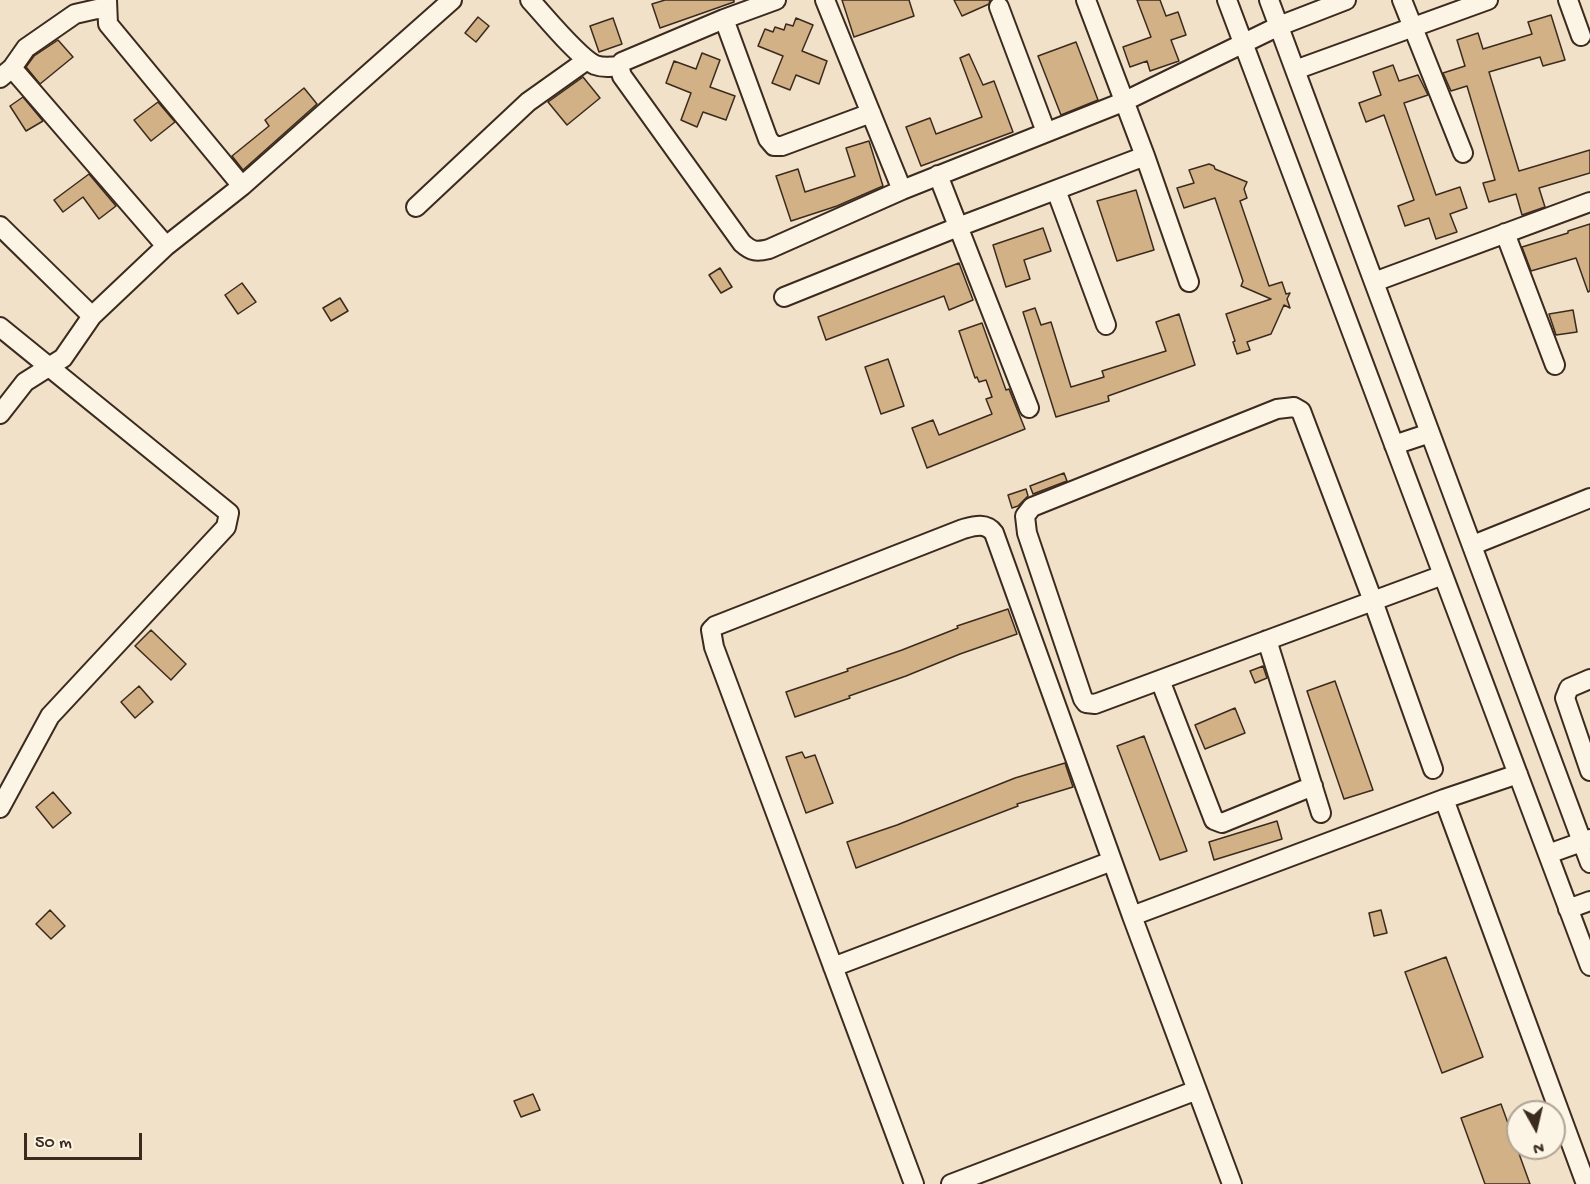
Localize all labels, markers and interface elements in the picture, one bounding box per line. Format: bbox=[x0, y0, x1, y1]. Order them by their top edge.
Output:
north arrow bbox=[1506, 1100, 1566, 1160]
scale bar bbox=[27, 1121, 146, 1159]
text: 50 m bbox=[35, 1133, 72, 1154]
text: N bbox=[1532, 1136, 1545, 1156]

